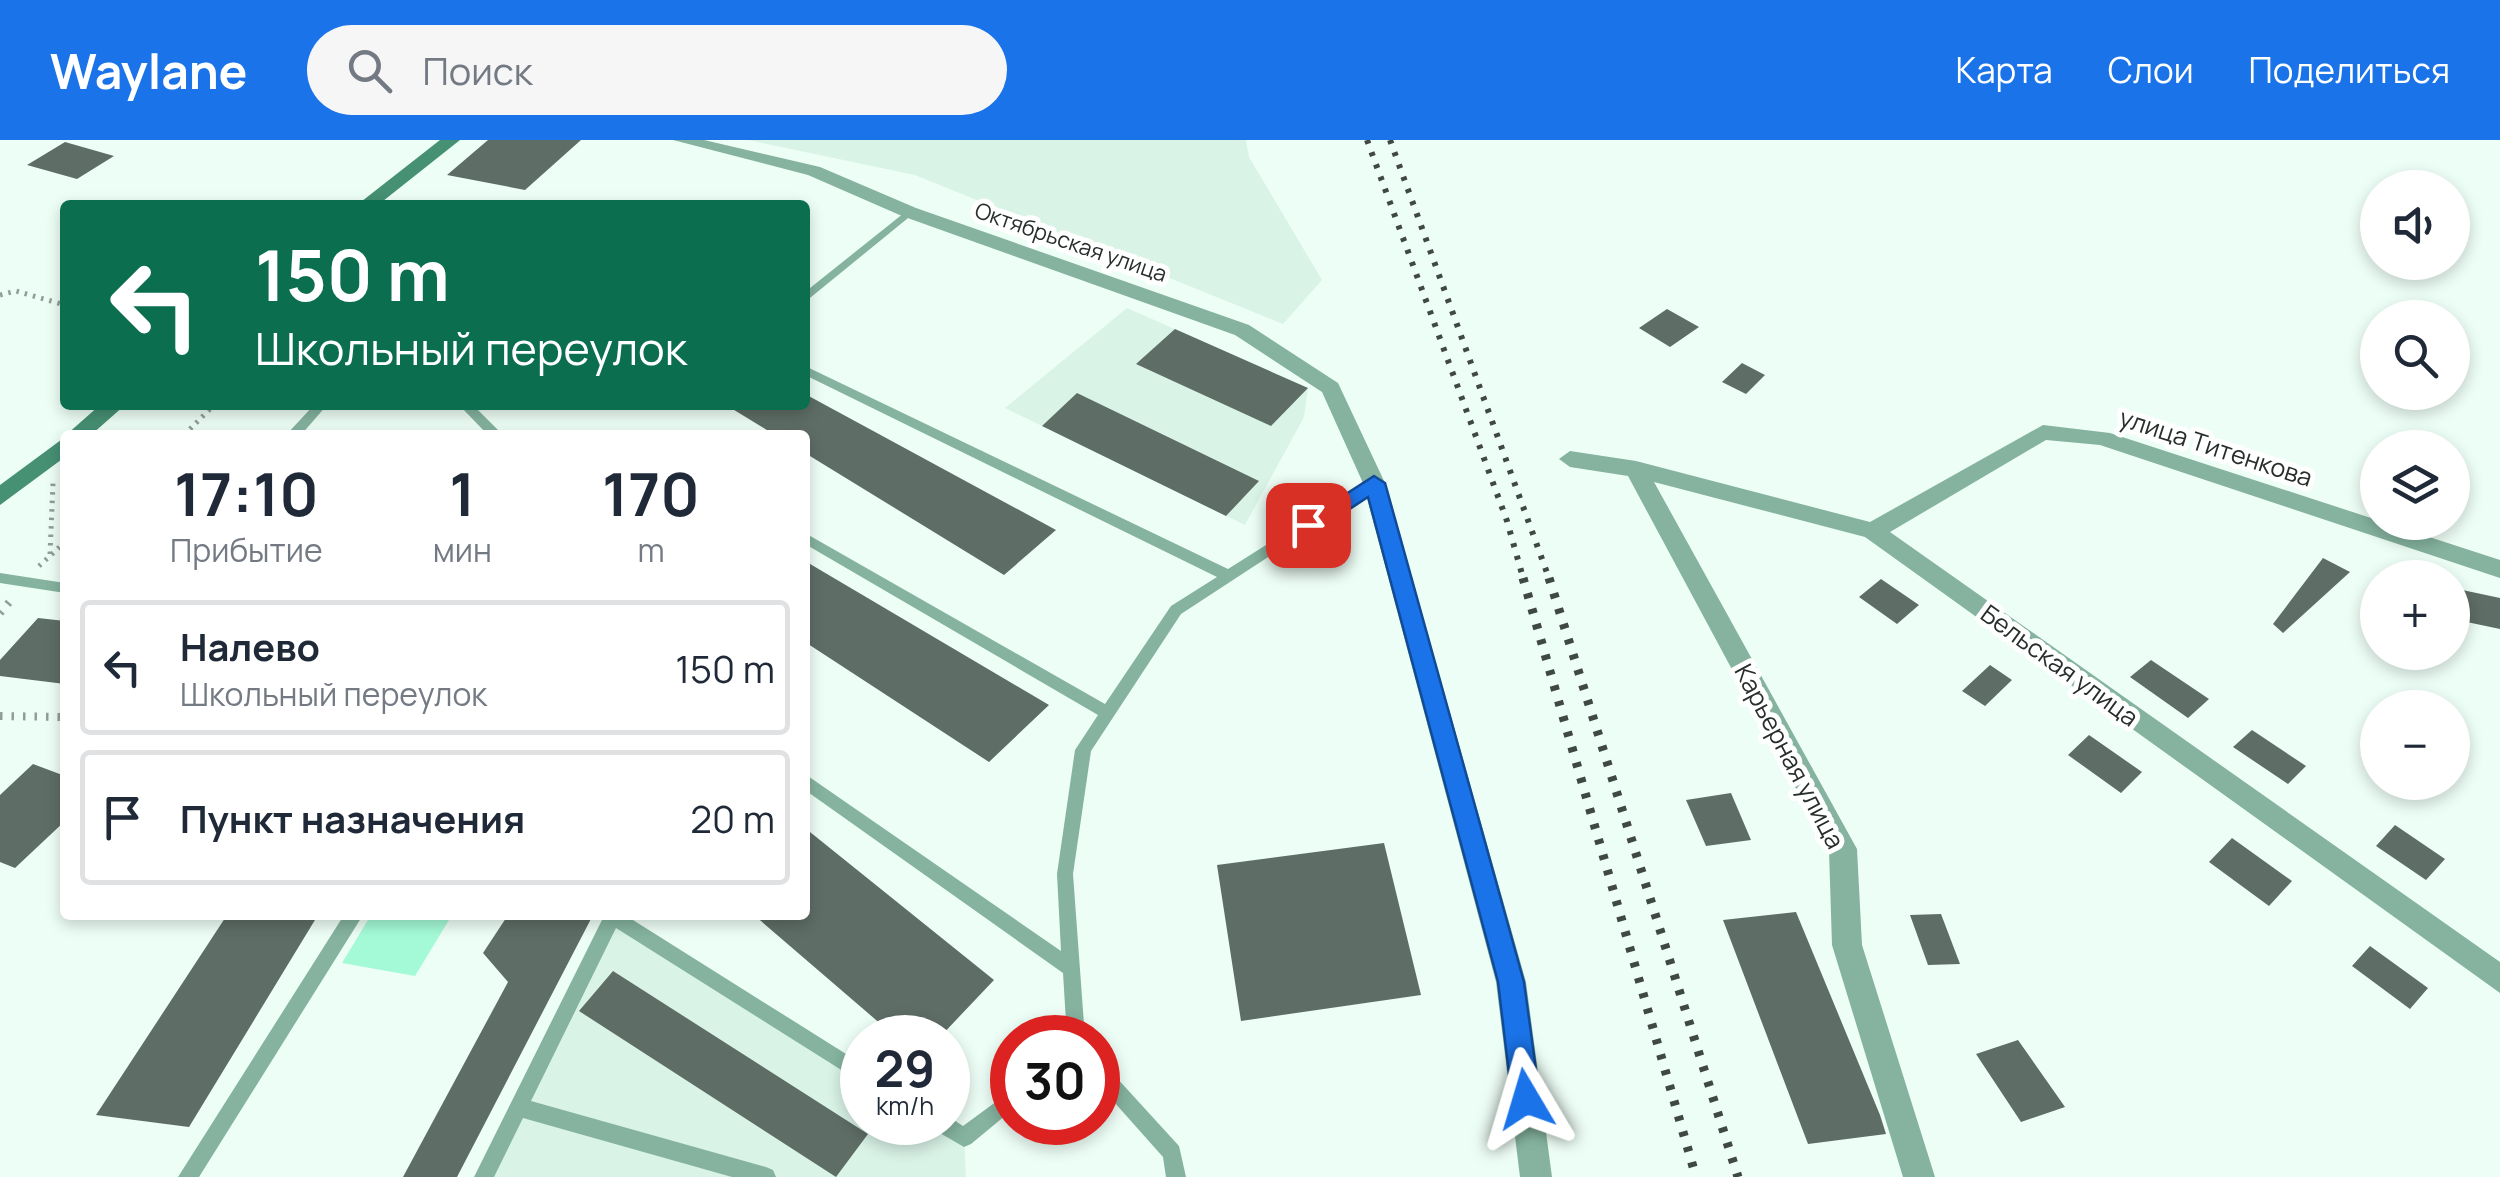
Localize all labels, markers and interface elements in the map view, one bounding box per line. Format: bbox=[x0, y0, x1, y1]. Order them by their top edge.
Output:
search box bbox=[307, 25, 1007, 115]
text: Waylane bbox=[50, 38, 247, 103]
icon: search bbox=[342, 43, 397, 98]
text: Поиск bbox=[422, 44, 533, 96]
text: Карта bbox=[1955, 46, 2053, 94]
text: Слои bbox=[2108, 46, 2194, 94]
text: Поделиться bbox=[2249, 46, 2450, 94]
map controls bbox=[2360, 170, 2470, 800]
button: sound bbox=[2360, 170, 2470, 280]
street label: Октябрьская улица bbox=[971, 195, 1171, 289]
text: 150 m bbox=[255, 226, 450, 322]
icon: left bbox=[90, 240, 220, 370]
button: search bbox=[2360, 300, 2470, 410]
text: Школьный переулок bbox=[255, 317, 687, 379]
street label: улица Титенкова bbox=[2115, 399, 2317, 495]
button: layers bbox=[2360, 430, 2470, 540]
text: 17:10 bbox=[174, 452, 319, 534]
text: 1 bbox=[449, 452, 475, 534]
text: 170 bbox=[602, 452, 700, 534]
pin bbox=[1266, 483, 1351, 568]
icon: arrive bbox=[1281, 498, 1336, 553]
text: Прибытие bbox=[170, 528, 323, 572]
text: мин bbox=[433, 528, 492, 572]
text: m bbox=[637, 528, 665, 572]
button: + bbox=[2360, 560, 2470, 670]
street label: Бельская улица bbox=[1974, 596, 2146, 734]
text: Налево bbox=[180, 620, 320, 672]
icon: left bbox=[95, 640, 150, 695]
text: 150 m bbox=[675, 642, 775, 694]
street label: Карьерная улица bbox=[1727, 658, 1853, 854]
text: Школьный переулок bbox=[180, 672, 487, 716]
button: − bbox=[2360, 690, 2470, 800]
icon: arrive bbox=[95, 790, 150, 845]
text: Пункт назначения bbox=[180, 792, 525, 844]
text: 20 m bbox=[690, 792, 775, 844]
speed limit sign: 30 bbox=[990, 1015, 1120, 1145]
text: 29 bbox=[875, 1034, 935, 1102]
position arrow bbox=[1474, 1047, 1578, 1151]
text: km/h bbox=[876, 1088, 934, 1123]

